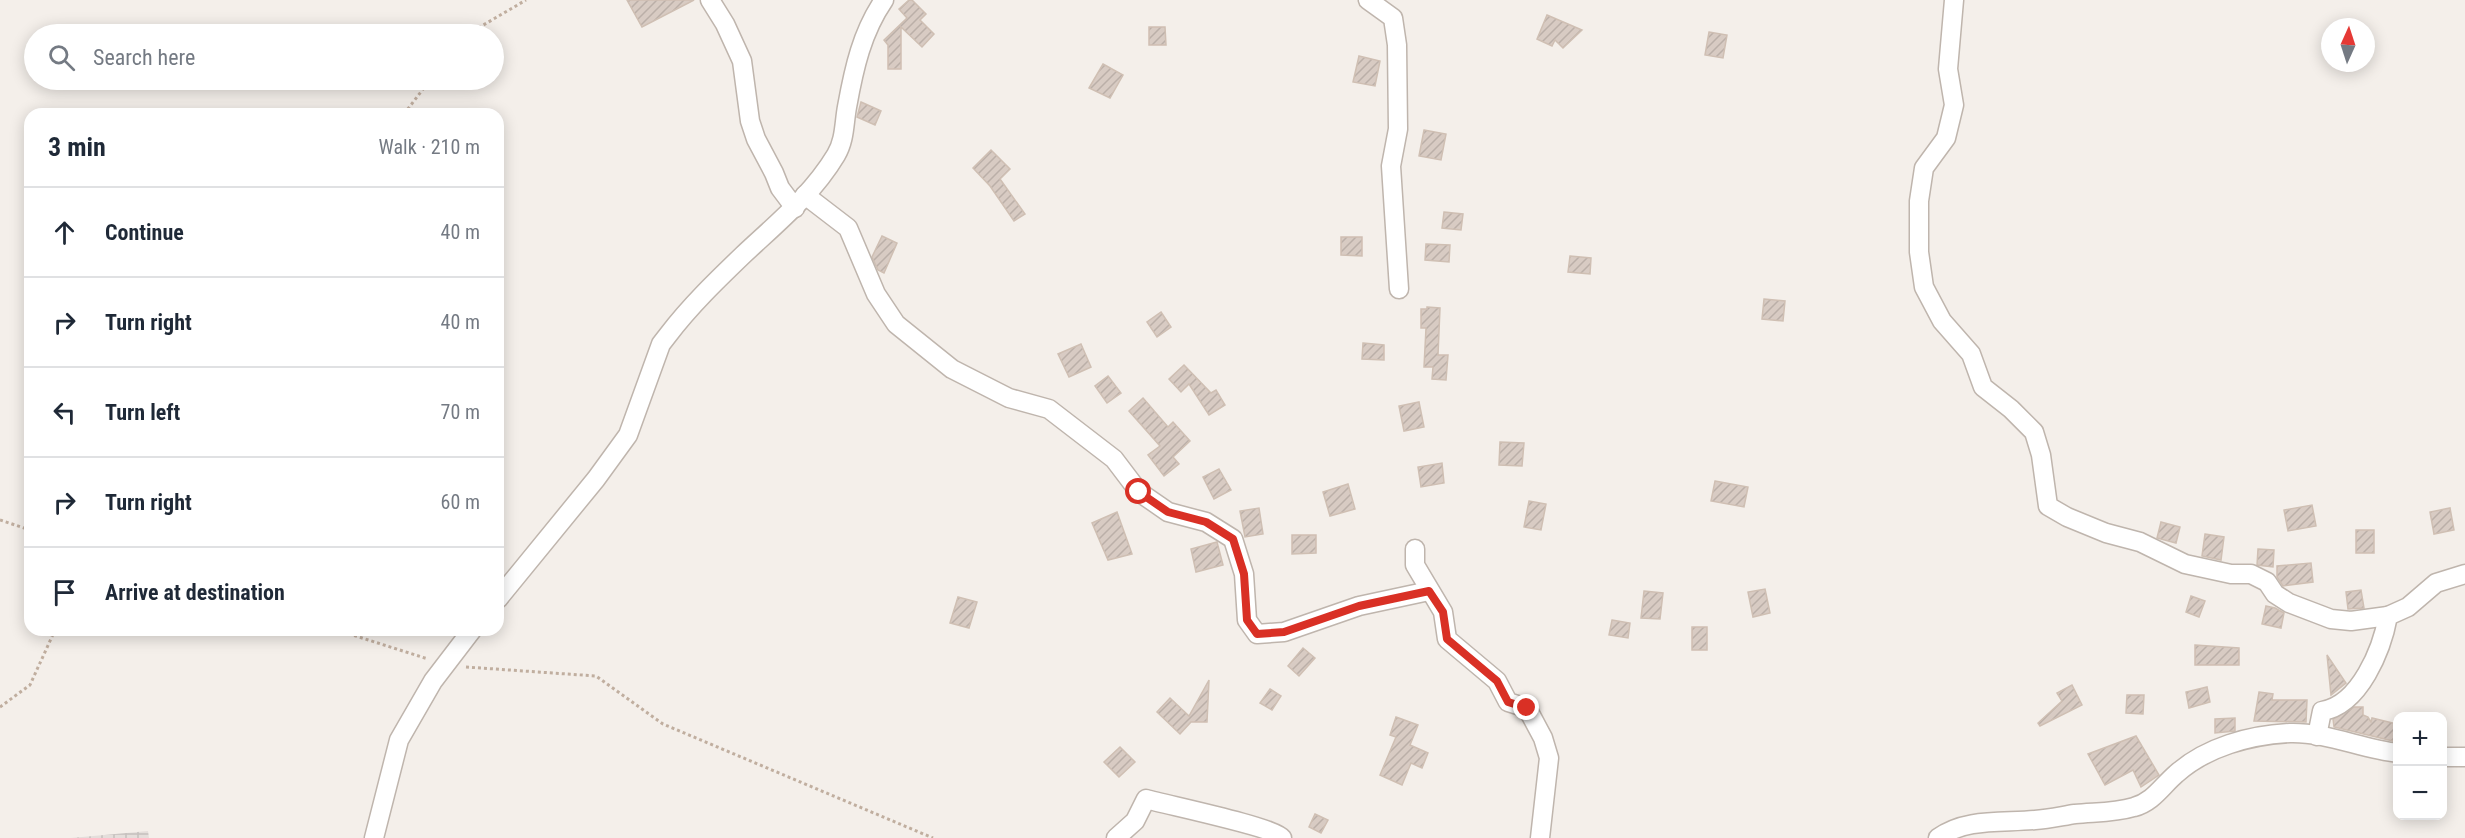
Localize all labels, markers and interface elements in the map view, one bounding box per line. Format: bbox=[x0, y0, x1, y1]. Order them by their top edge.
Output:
north arrow bbox=[2321, 18, 2375, 72]
search box bbox=[24, 24, 504, 90]
icon: search bbox=[45, 41, 78, 74]
text: Search here bbox=[93, 45, 195, 70]
text: 3 min bbox=[48, 132, 106, 162]
text: Walk · 210 m bbox=[379, 135, 480, 159]
icon: ahead bbox=[48, 216, 81, 249]
text: Continue bbox=[105, 220, 184, 245]
text: 40 m bbox=[441, 220, 480, 244]
icon: right bbox=[48, 306, 81, 339]
text: Turn right bbox=[105, 310, 192, 335]
text: 40 m bbox=[441, 310, 480, 334]
icon: left bbox=[48, 396, 81, 429]
text: Turn left bbox=[105, 400, 180, 425]
text: 70 m bbox=[441, 400, 480, 424]
route start bbox=[1125, 478, 1151, 504]
icon: right bbox=[48, 486, 81, 519]
text: Turn right bbox=[105, 490, 192, 515]
text: 60 m bbox=[441, 490, 480, 514]
icon: arrive bbox=[48, 576, 81, 609]
text: Arrive at destination bbox=[105, 580, 285, 605]
route end bbox=[1513, 694, 1539, 720]
map controls bbox=[2393, 712, 2447, 820]
button: + bbox=[2393, 712, 2447, 766]
button: − bbox=[2393, 766, 2447, 820]

